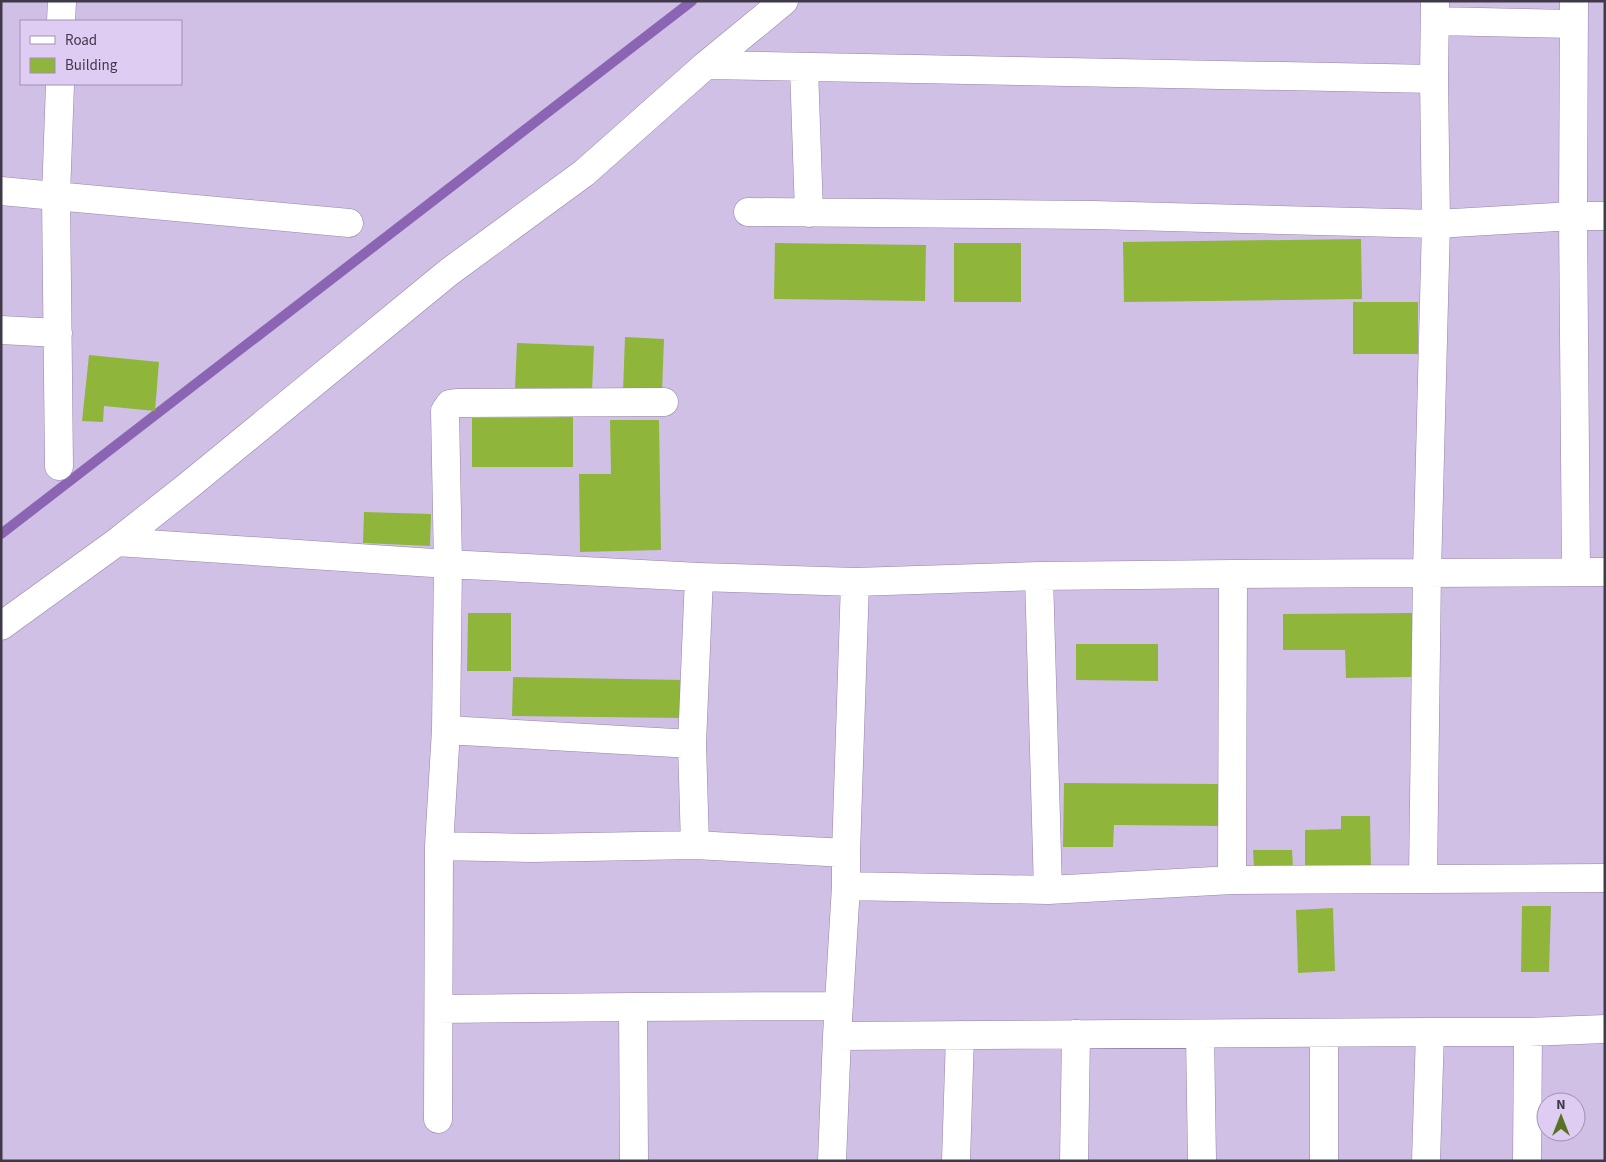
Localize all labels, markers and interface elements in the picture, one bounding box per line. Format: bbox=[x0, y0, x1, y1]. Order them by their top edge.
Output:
legend bbox=[20, 20, 182, 85]
text: Road bbox=[65, 30, 97, 51]
text: Building bbox=[65, 55, 118, 76]
north arrow bbox=[1536, 1092, 1586, 1142]
text: N bbox=[1556, 1095, 1566, 1115]

